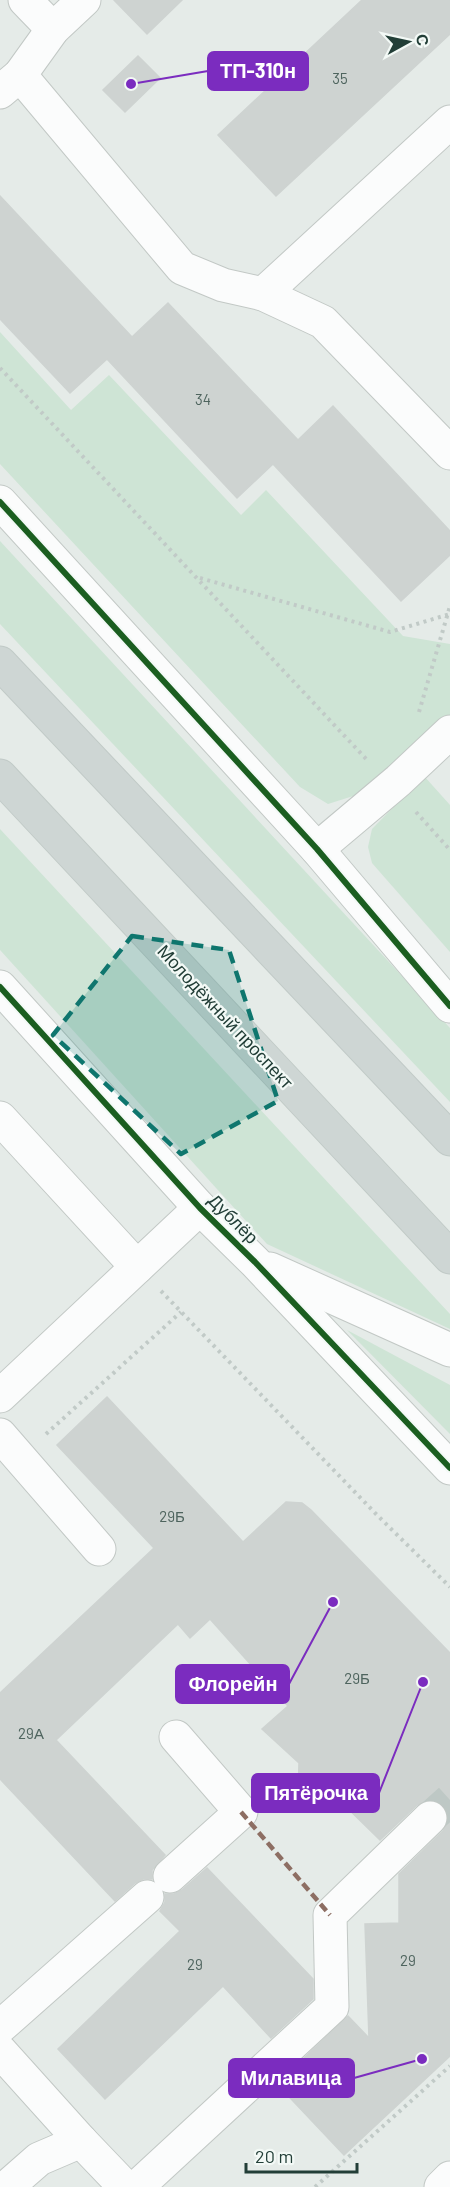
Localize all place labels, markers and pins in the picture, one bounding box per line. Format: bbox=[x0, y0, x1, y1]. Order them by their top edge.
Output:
callout: ТП-310н bbox=[208, 52, 308, 90]
callout: Флорейн bbox=[176, 1665, 289, 1703]
callout: Пятёрочка bbox=[252, 1774, 379, 1812]
callout: Милавица bbox=[229, 2059, 354, 2097]

